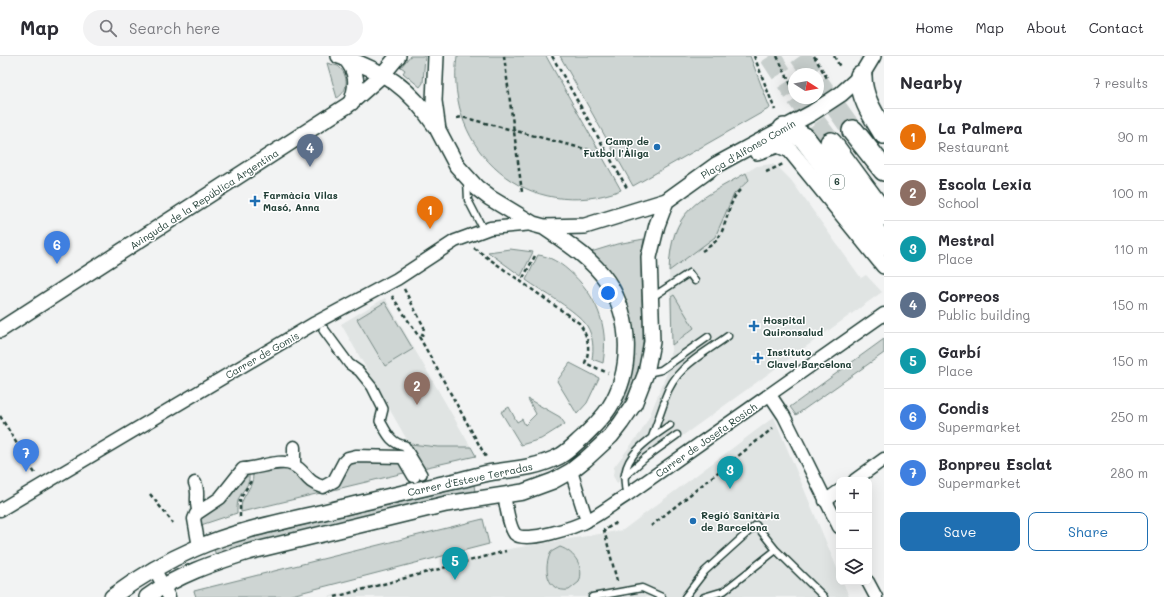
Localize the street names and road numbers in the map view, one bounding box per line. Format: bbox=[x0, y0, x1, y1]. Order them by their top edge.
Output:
street label: Plaça d'Alfonso Comín bbox=[698, 116, 798, 182]
street label: Avinguda de la República Argentina bbox=[127, 146, 281, 252]
road number: 6 bbox=[830, 175, 844, 189]
street label: Carrer de Gomis bbox=[223, 328, 301, 382]
street label: Carrer de Josefa Rosich bbox=[652, 399, 760, 480]
street label: Carrer d'Esteve Terradas bbox=[406, 459, 534, 499]

